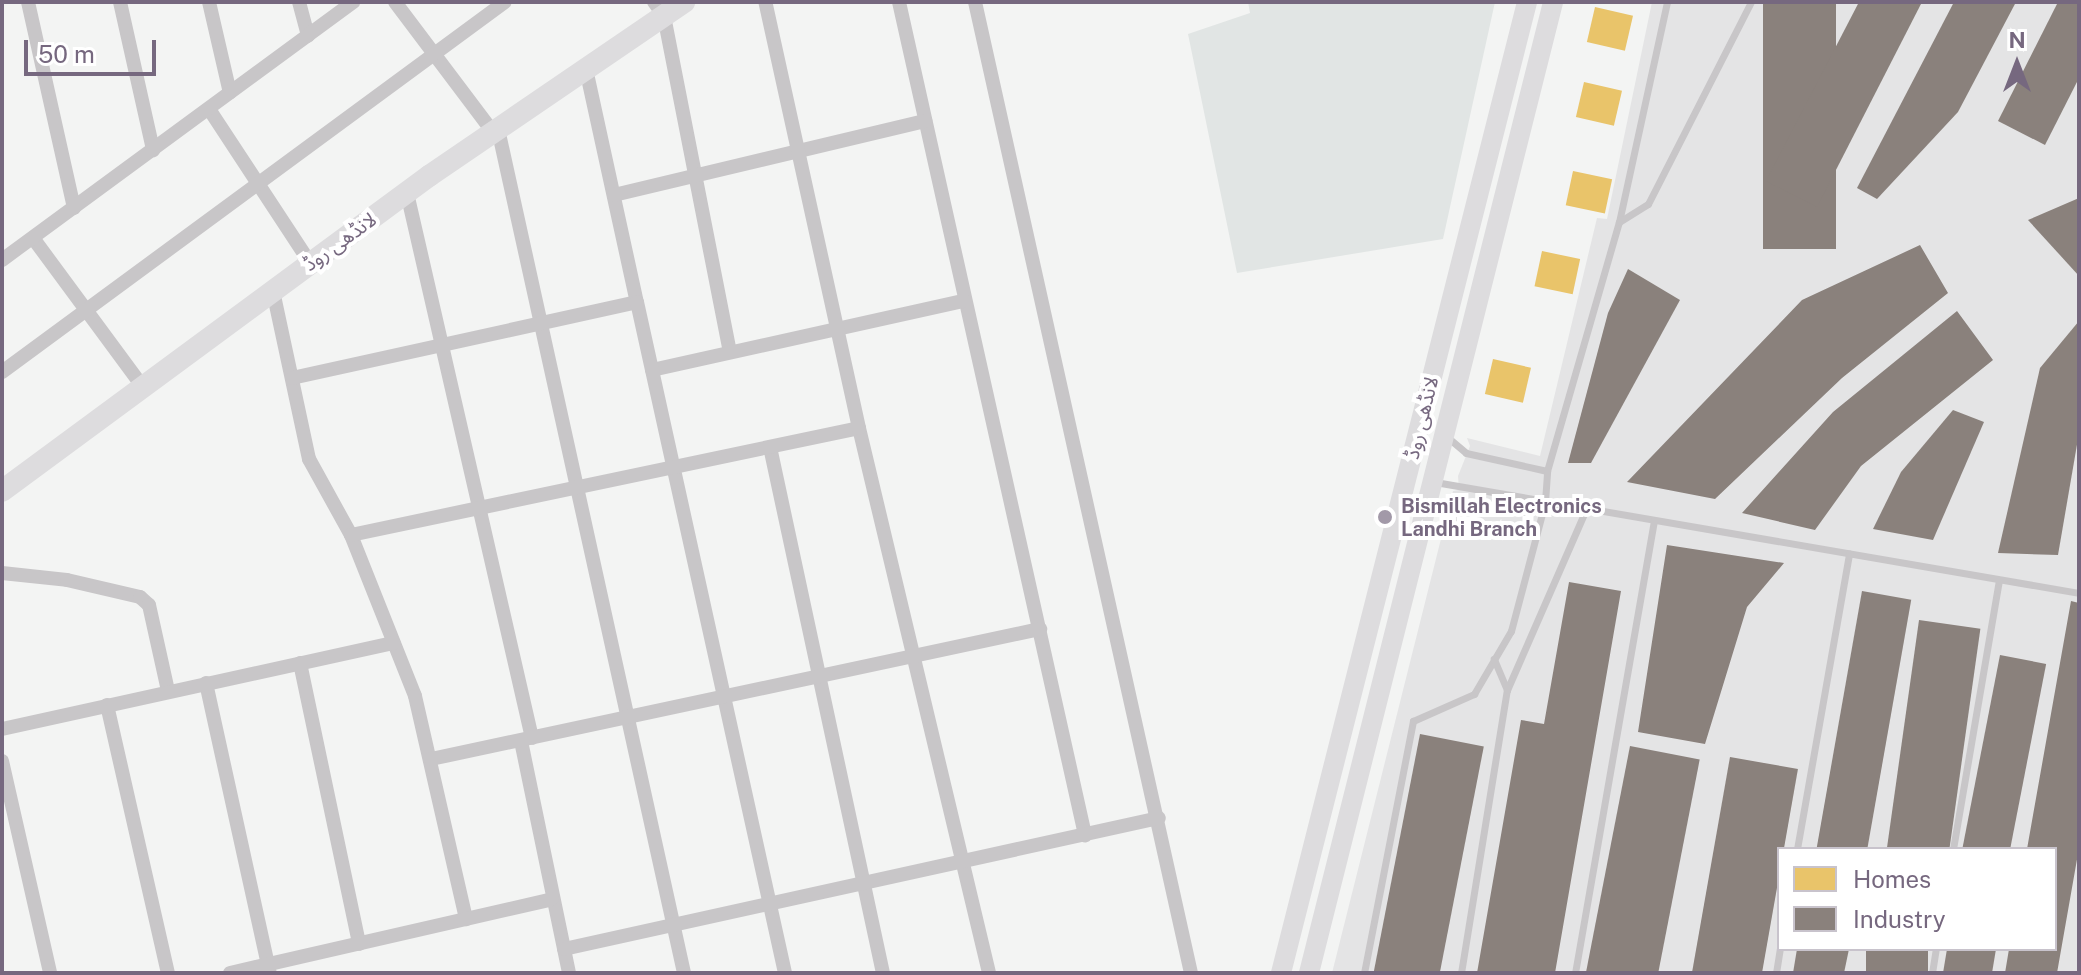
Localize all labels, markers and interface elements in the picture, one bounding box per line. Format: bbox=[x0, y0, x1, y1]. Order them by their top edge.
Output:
scale bar bbox=[28, 24, 160, 74]
north arrow bbox=[1977, 24, 2057, 104]
text: N bbox=[2008, 27, 2026, 53]
text: 50 m bbox=[38, 40, 95, 68]
street label: لانڈھی روڈ bbox=[299, 207, 381, 277]
street label: لانڈھی روڈ bbox=[1400, 374, 1444, 462]
place label: Bismillah Electronics Landhi Branch bbox=[1401, 494, 1602, 541]
marker: Bismillah Electronics Landhi Branch bbox=[1376, 508, 1394, 526]
legend bbox=[1777, 847, 2057, 951]
text: Homes bbox=[1853, 865, 1931, 893]
text: Industry bbox=[1853, 905, 1946, 933]

